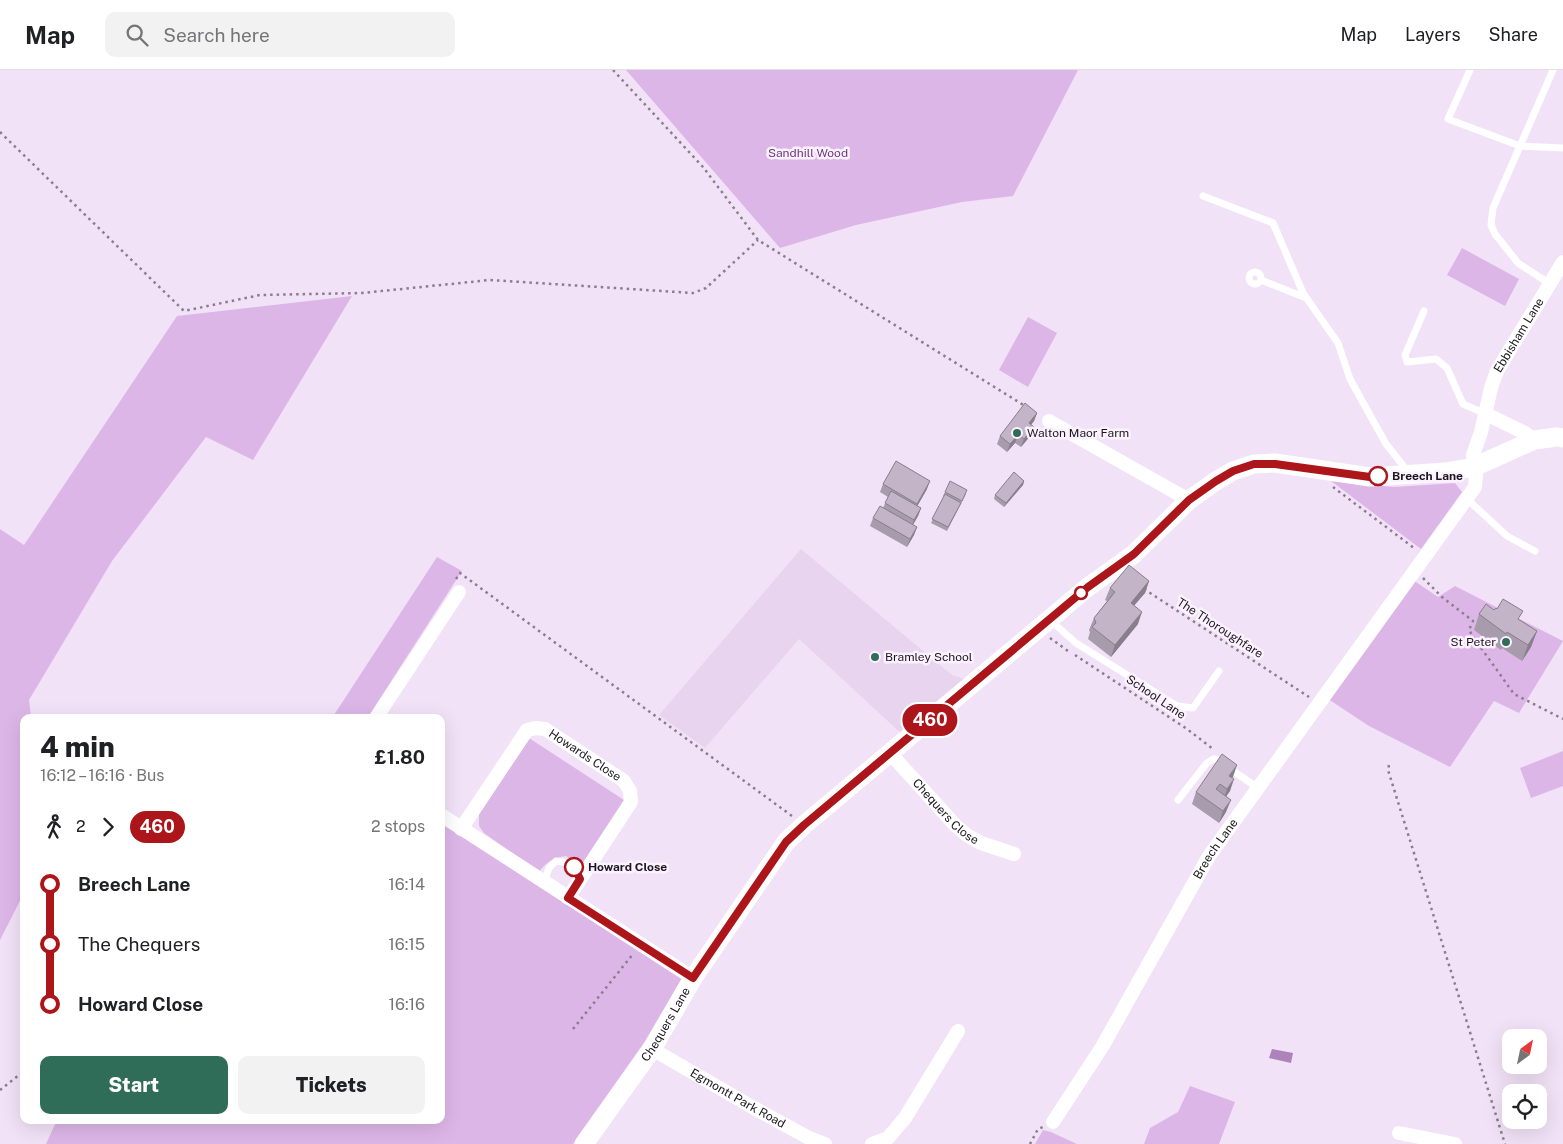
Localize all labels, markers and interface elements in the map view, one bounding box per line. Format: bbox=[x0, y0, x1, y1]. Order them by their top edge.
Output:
search box bbox=[105, 12, 455, 57]
text: Map bbox=[25, 21, 75, 49]
icon: search bbox=[123, 21, 151, 49]
text: Search here bbox=[163, 24, 270, 46]
text: Map bbox=[1341, 24, 1377, 45]
text: Layers bbox=[1405, 24, 1461, 45]
text: Share bbox=[1489, 24, 1538, 45]
park label: Sandhill Wood bbox=[768, 146, 848, 160]
street label: Ebbisham Lane bbox=[1491, 295, 1547, 375]
place label: Walton Maor Farm bbox=[1027, 426, 1129, 440]
marker: Walton Maor Farm bbox=[1011, 427, 1023, 439]
marker: Breech Lane bbox=[1368, 466, 1388, 486]
place label: Breech Lane bbox=[1392, 469, 1463, 483]
unlabelled marker bbox=[1074, 586, 1088, 600]
street label: The Thoroughfare bbox=[1174, 595, 1266, 661]
place label: St Peter bbox=[1451, 635, 1496, 649]
marker: St Peter bbox=[1500, 636, 1512, 648]
place label: Bramley School bbox=[885, 650, 973, 664]
marker: Bramley School bbox=[869, 651, 881, 663]
street label: School Lane bbox=[1124, 672, 1189, 722]
line badge: 460 bbox=[901, 704, 959, 736]
text: 460 bbox=[912, 709, 948, 730]
street label: Howards Close bbox=[546, 726, 624, 784]
text: 4 min bbox=[40, 730, 115, 763]
text: £1.80 bbox=[375, 746, 425, 768]
text: 16:12 – 16:16 · Bus bbox=[40, 766, 164, 785]
street label: Chequers Close bbox=[910, 776, 981, 847]
icon: walk bbox=[40, 813, 68, 841]
icon: forward bbox=[94, 813, 122, 841]
text: 460 bbox=[140, 816, 175, 837]
street label: Breech Lane bbox=[1190, 816, 1241, 882]
text: 2 bbox=[76, 817, 86, 836]
text: 2 stops bbox=[371, 817, 425, 836]
marker: Howard Close bbox=[564, 857, 584, 877]
place label: Howard Close bbox=[588, 860, 667, 874]
text: Breech Lane bbox=[78, 873, 190, 895]
text: 16:14 bbox=[388, 875, 425, 894]
text: The Chequers bbox=[78, 933, 200, 955]
text: 16:15 bbox=[388, 935, 425, 954]
street label: Chequers Lane bbox=[638, 985, 693, 1064]
text: Howard Close bbox=[78, 993, 203, 1015]
text: 16:16 bbox=[388, 995, 425, 1014]
north arrow bbox=[1502, 1029, 1548, 1074]
map controls bbox=[1502, 1029, 1547, 1129]
button: Start bbox=[40, 1056, 228, 1114]
button: Tickets bbox=[238, 1056, 425, 1114]
street label: Egmontt Park Road bbox=[688, 1066, 788, 1131]
button: locate bbox=[1502, 1084, 1547, 1129]

